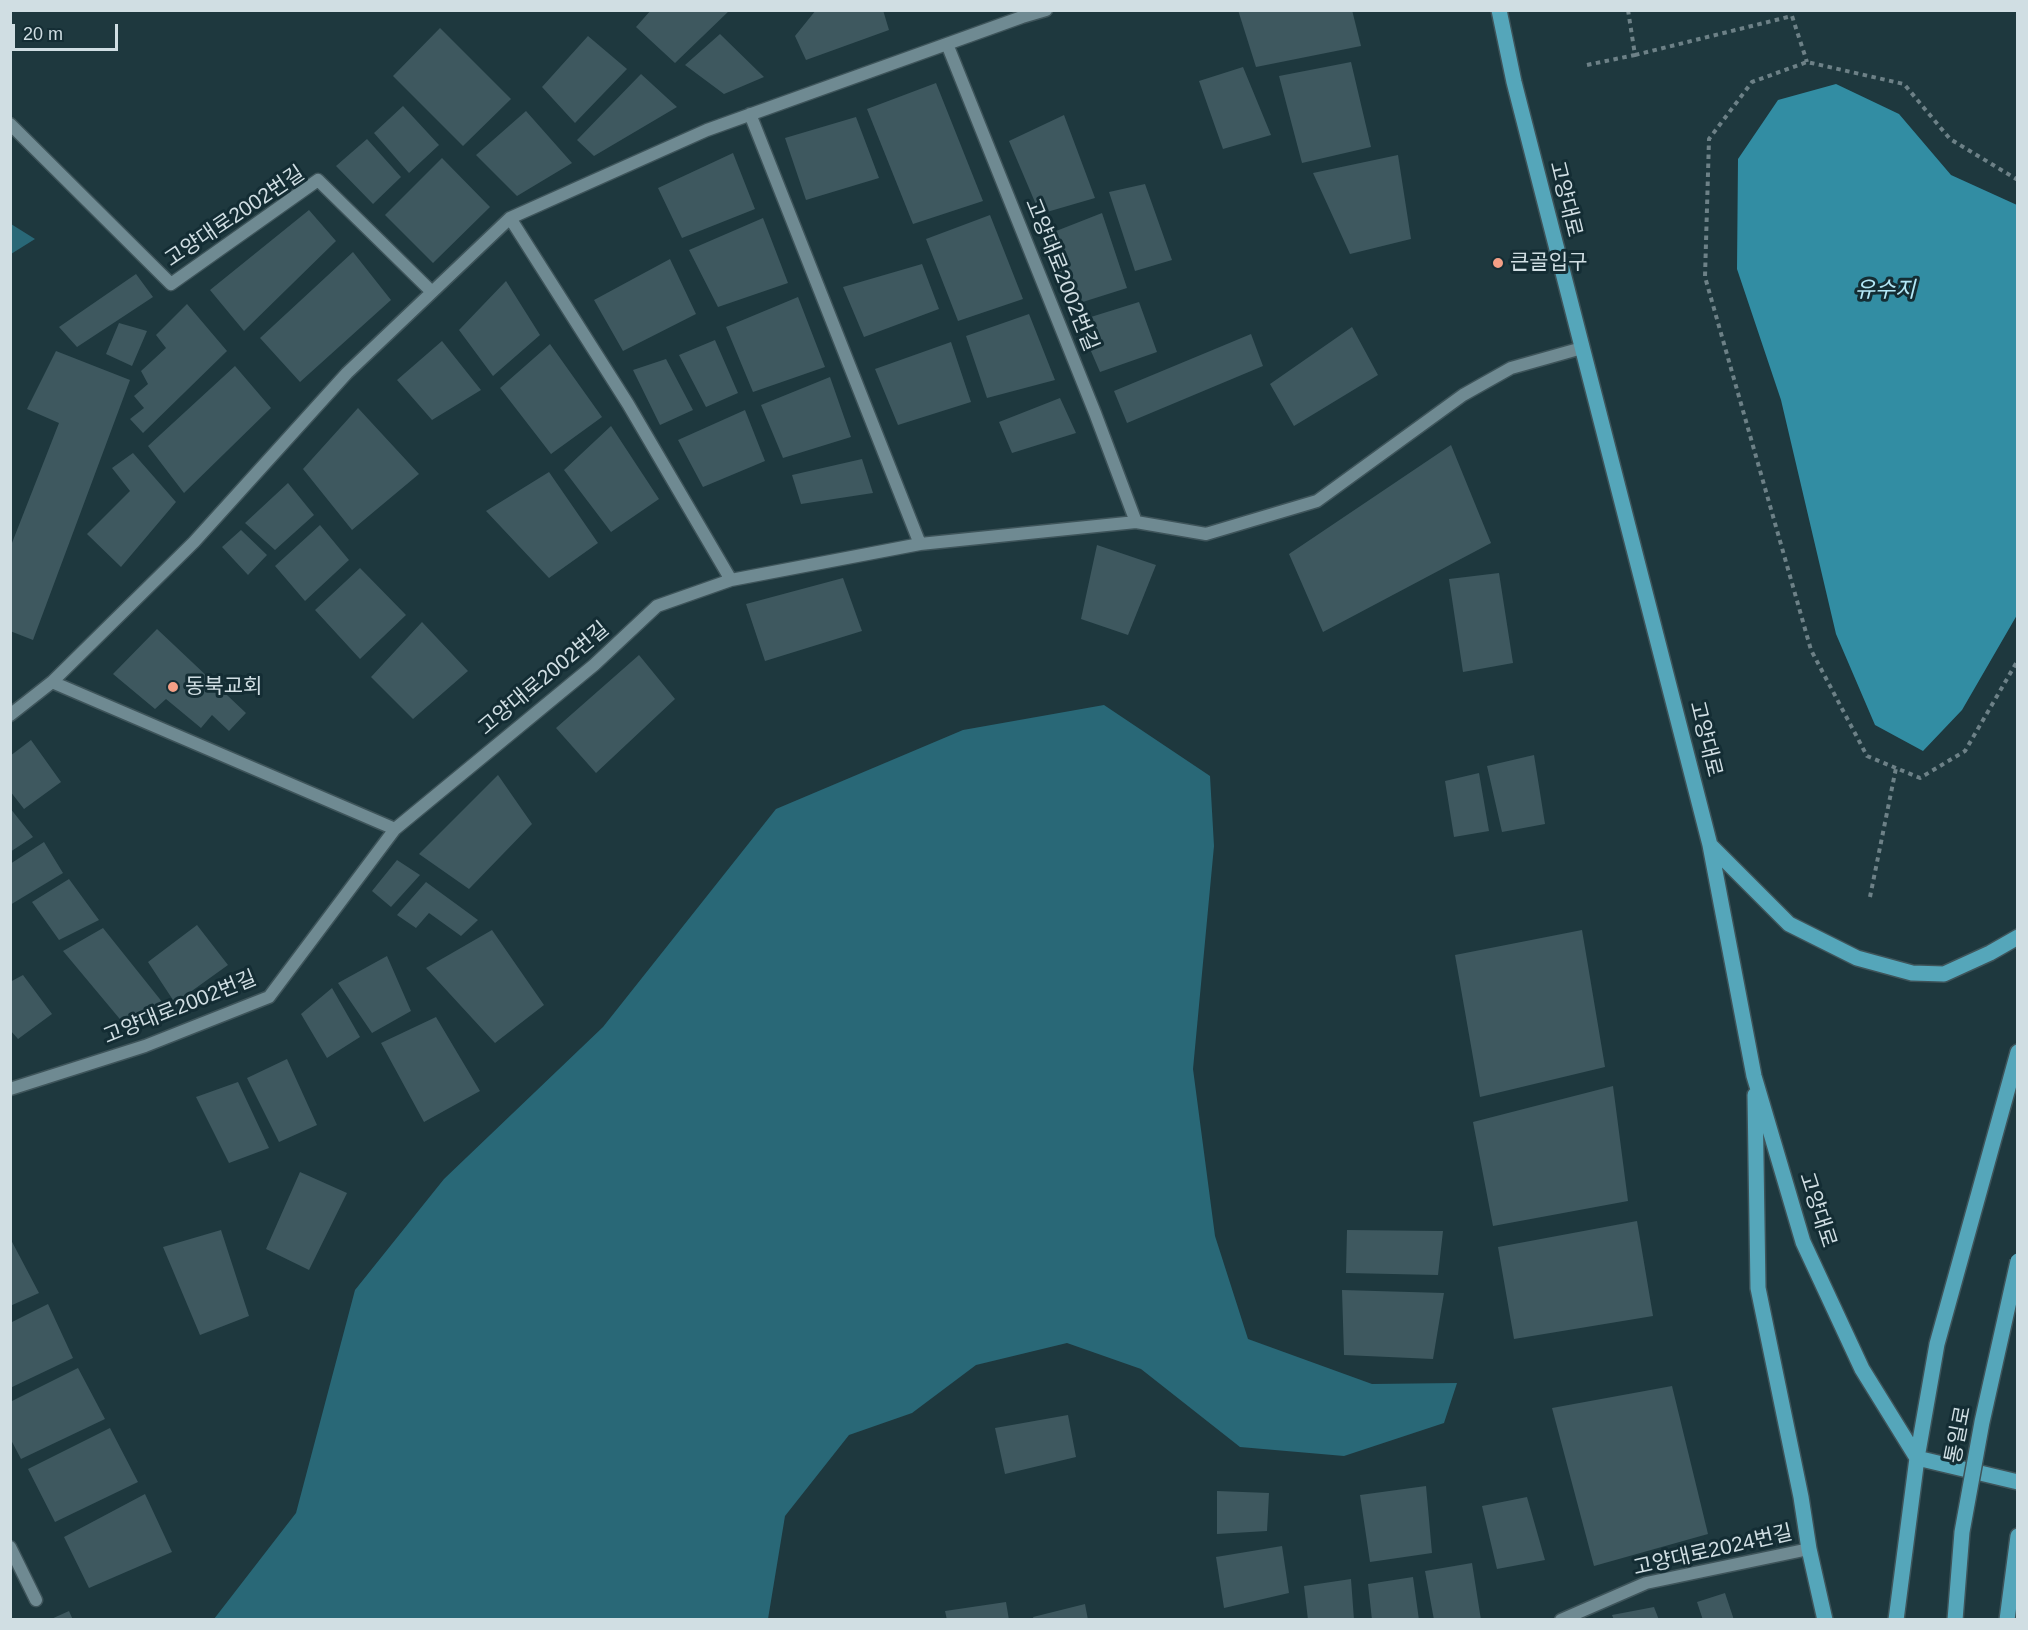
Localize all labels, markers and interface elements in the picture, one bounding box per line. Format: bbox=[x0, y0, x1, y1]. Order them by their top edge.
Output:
scale bar bbox=[15, 12, 122, 50]
text: 20 m bbox=[23, 24, 63, 44]
street label: 고양대로 bbox=[1543, 158, 1587, 240]
street label: 고양대로2002번길 bbox=[161, 161, 309, 273]
street label: 고양대로2002번길 bbox=[1019, 195, 1103, 355]
place label: 큰골입구 bbox=[1510, 250, 1587, 276]
marker: 큰골입구 bbox=[1491, 256, 1505, 270]
water label: 유수지 bbox=[1855, 278, 1915, 304]
street label: 고양대로2002번길 bbox=[474, 617, 614, 741]
place label: 동북교회 bbox=[185, 674, 262, 700]
marker: 동북교회 bbox=[166, 680, 180, 694]
street label: 고양대로 bbox=[1683, 698, 1727, 780]
street label: 고양대로2002번길 bbox=[100, 966, 260, 1050]
street label: 고양대로 bbox=[1793, 1169, 1841, 1251]
street label: 통일로 bbox=[1941, 1404, 1977, 1466]
street label: 고양대로2024번길 bbox=[1631, 1520, 1795, 1582]

